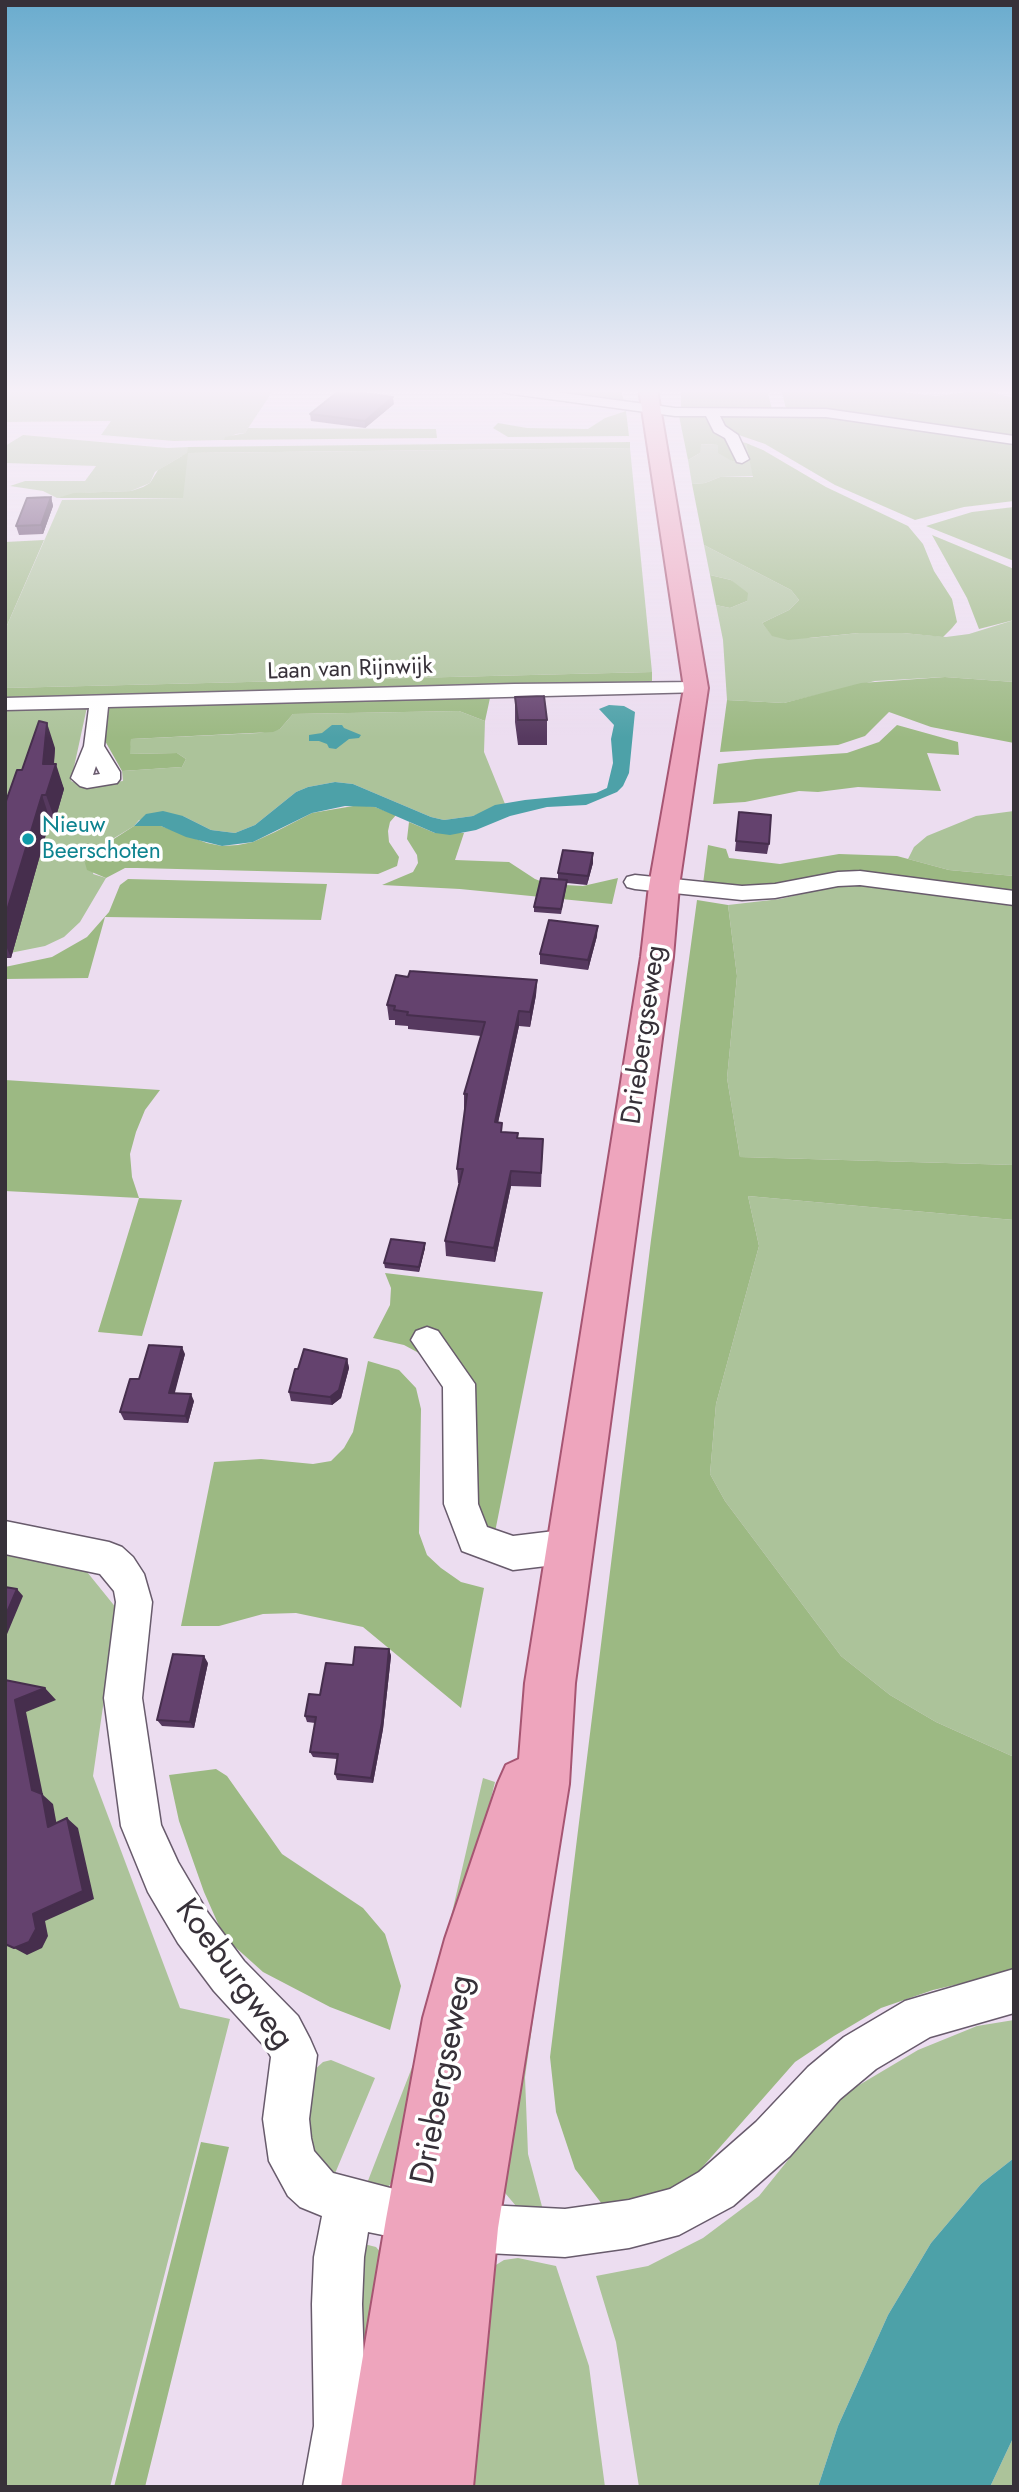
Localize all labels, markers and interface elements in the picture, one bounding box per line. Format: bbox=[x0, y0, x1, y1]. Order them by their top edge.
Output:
street label: Laan van Rijnwijk bbox=[267, 653, 433, 687]
place label: Nieuw Beerschoten bbox=[42, 812, 161, 866]
marker: Nieuw Beerschoten bbox=[20, 831, 36, 847]
street label: Driebergseweg bbox=[616, 943, 674, 1127]
street label: Koeburgweg bbox=[165, 1892, 301, 2058]
street label: Driebergseweg bbox=[404, 1972, 484, 2188]

